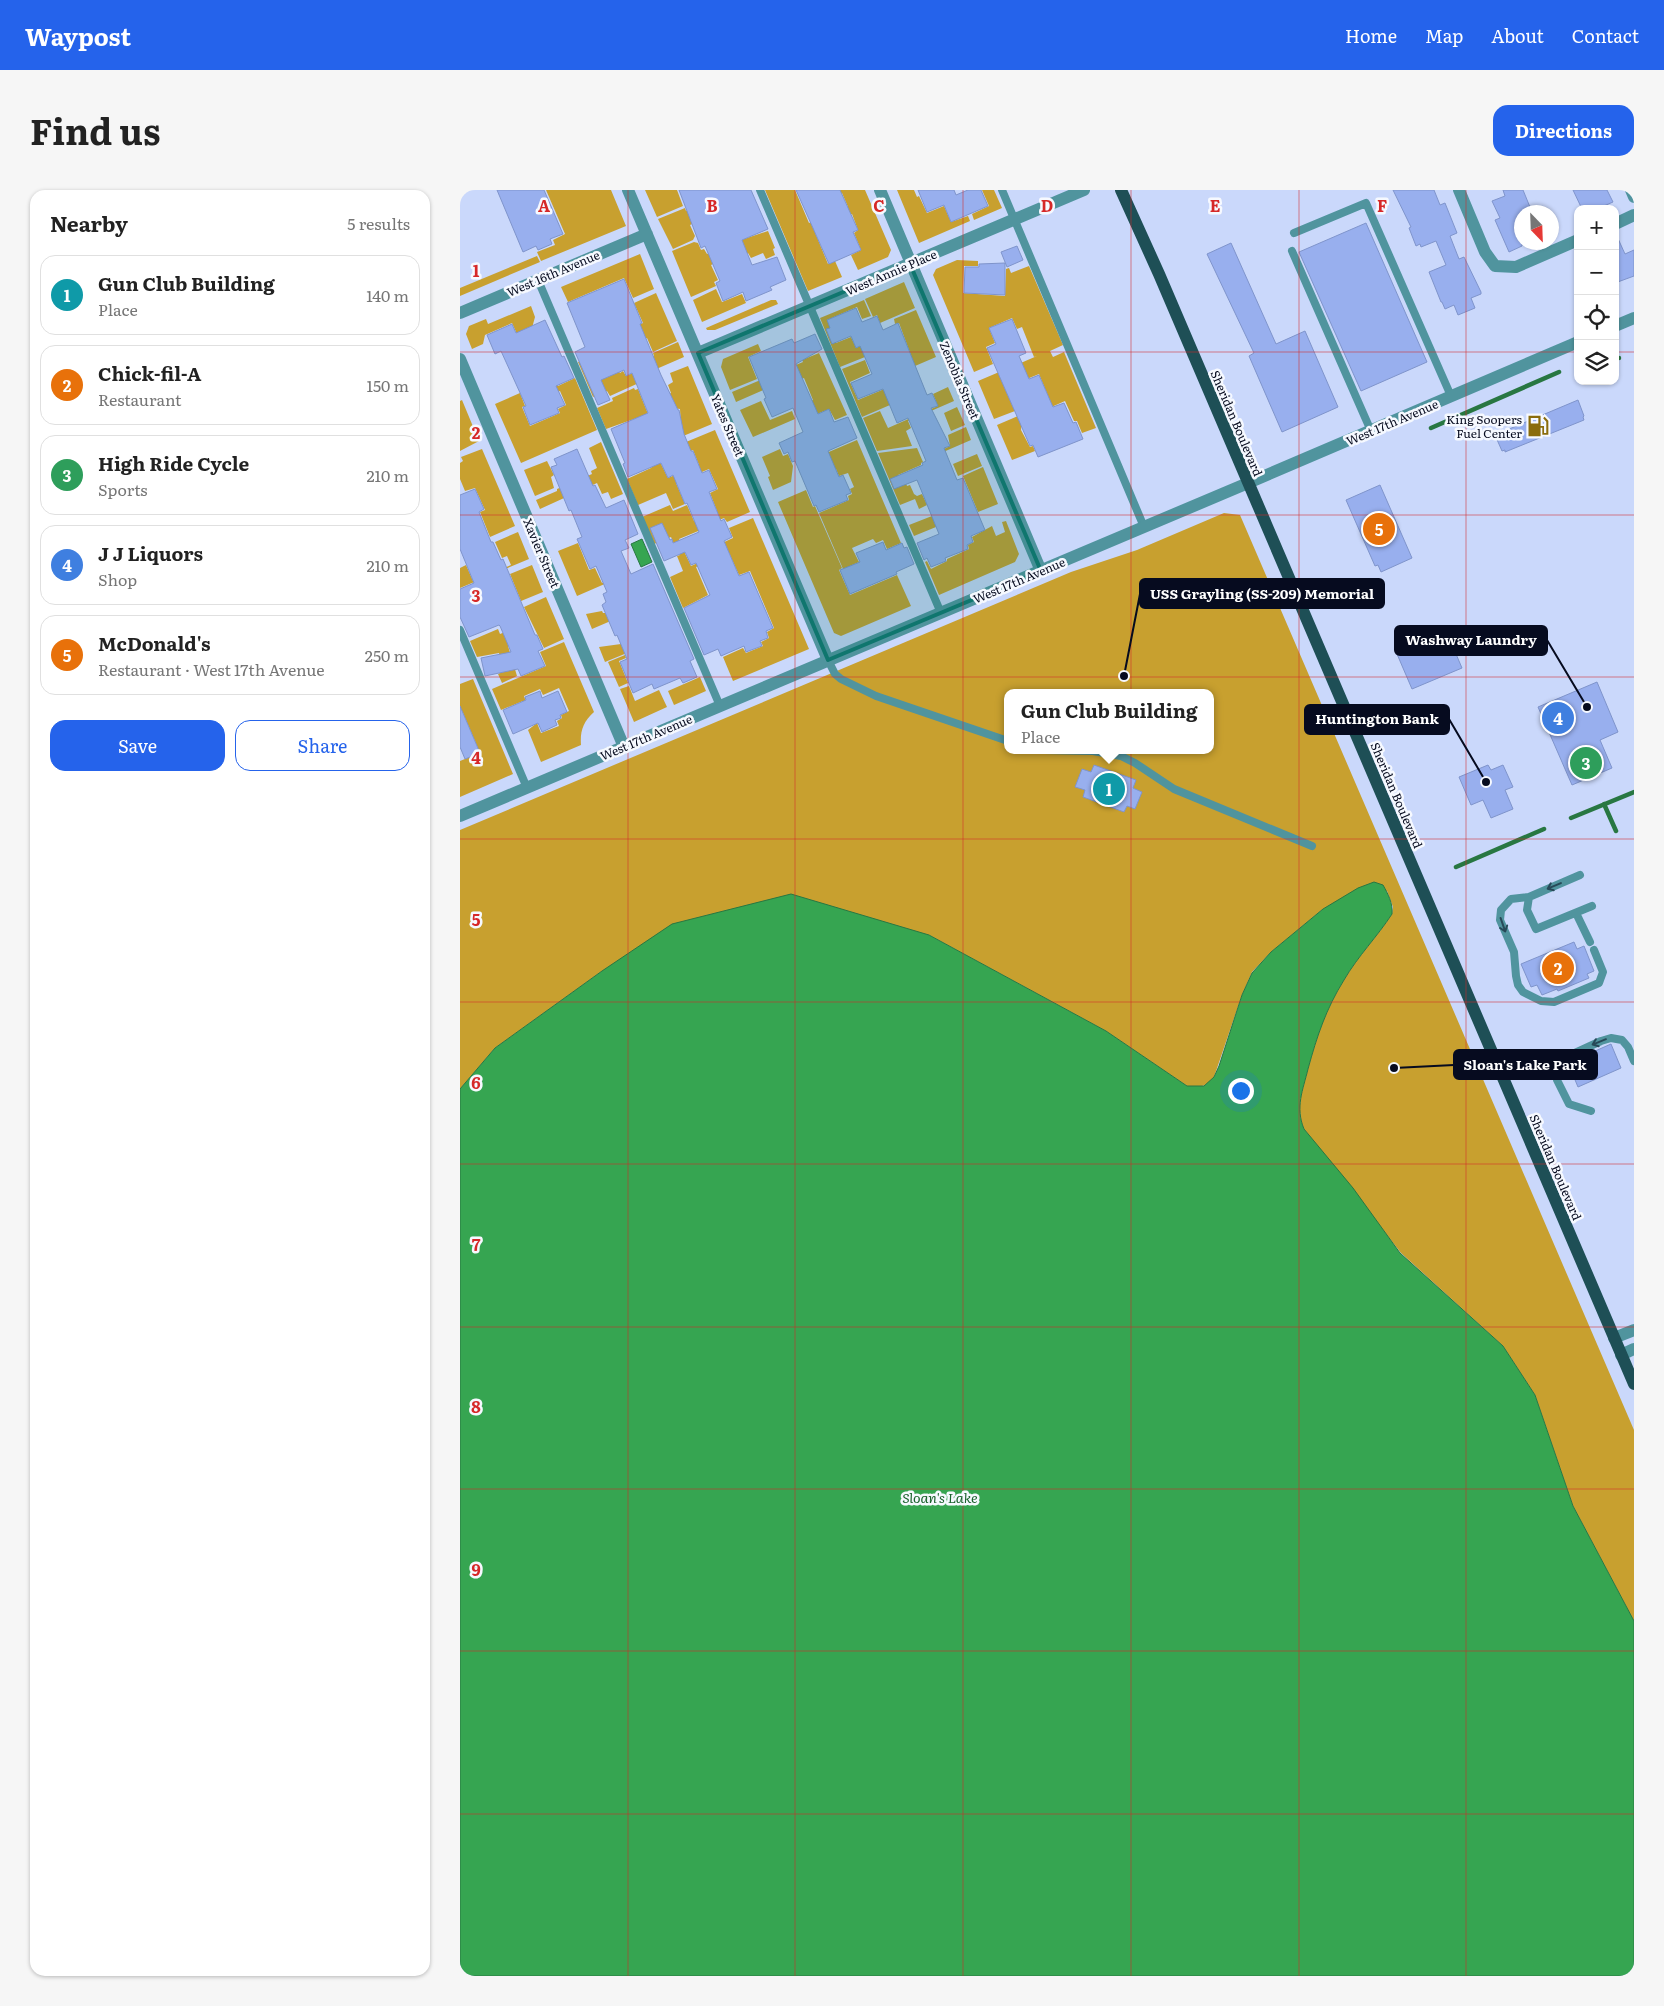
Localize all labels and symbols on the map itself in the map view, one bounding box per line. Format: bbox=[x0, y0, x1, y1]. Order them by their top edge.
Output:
text: A bbox=[538, 193, 550, 217]
text: B bbox=[706, 193, 718, 217]
text: C bbox=[873, 193, 885, 217]
text: D bbox=[1041, 193, 1053, 217]
text: E bbox=[1210, 193, 1221, 217]
text: F bbox=[1377, 193, 1387, 217]
north arrow bbox=[1514, 205, 1559, 250]
street label: West 16th Avenue bbox=[504, 245, 602, 301]
street label: West Annie Place bbox=[843, 245, 939, 299]
text: 1 bbox=[473, 258, 480, 282]
street label: Zenobia Street bbox=[935, 338, 985, 422]
street label: Sheridan Boulevard bbox=[1207, 367, 1268, 479]
street label: Yates Street bbox=[707, 391, 749, 459]
street label: West 17th Avenue bbox=[1343, 394, 1441, 450]
place label: King Soopers Fuel Center bbox=[1446, 410, 1523, 442]
fuel station icon: King Soopers Fuel Center bbox=[1525, 413, 1551, 439]
text: 2 bbox=[472, 420, 481, 444]
pin: 5 bbox=[1363, 510, 1395, 548]
street label: Xavier Street bbox=[519, 515, 565, 591]
street label: West 17th Avenue bbox=[970, 552, 1068, 608]
callout: USS Grayling (SS-209) Memorial bbox=[1140, 579, 1384, 608]
text: 3 bbox=[472, 583, 481, 607]
text: USS Grayling (SS-209) Memorial bbox=[1150, 583, 1374, 603]
callout: Washway Laundry bbox=[1395, 626, 1547, 655]
text: Washway Laundry bbox=[1405, 629, 1537, 649]
pin: 4 bbox=[1542, 699, 1574, 737]
callout: Huntington Bank bbox=[1305, 705, 1449, 734]
text: Huntington Bank bbox=[1315, 708, 1439, 728]
street label: West 17th Avenue bbox=[597, 709, 695, 765]
street label: Sheridan Boulevard bbox=[1367, 739, 1428, 851]
pin: 3 bbox=[1570, 744, 1602, 782]
text: 4 bbox=[471, 745, 481, 769]
pin: 1 bbox=[1093, 770, 1125, 808]
one-way arrow bbox=[1547, 882, 1562, 892]
text: 5 bbox=[472, 907, 481, 931]
one-way arrow bbox=[1499, 917, 1509, 933]
pin: 2 bbox=[1542, 949, 1574, 987]
one-way arrow bbox=[1592, 1038, 1607, 1047]
callout: Sloan's Lake Park bbox=[1454, 1050, 1597, 1079]
text: Sloan's Lake Park bbox=[1463, 1054, 1587, 1074]
text: 6 bbox=[471, 1070, 481, 1094]
your location bbox=[1228, 1078, 1254, 1104]
street label: Sheridan Boulevard bbox=[1526, 1111, 1587, 1223]
text: 7 bbox=[472, 1232, 481, 1256]
text: 8 bbox=[471, 1394, 481, 1418]
water label: Sloan's Lake bbox=[902, 1487, 978, 1507]
text: 9 bbox=[471, 1557, 481, 1581]

